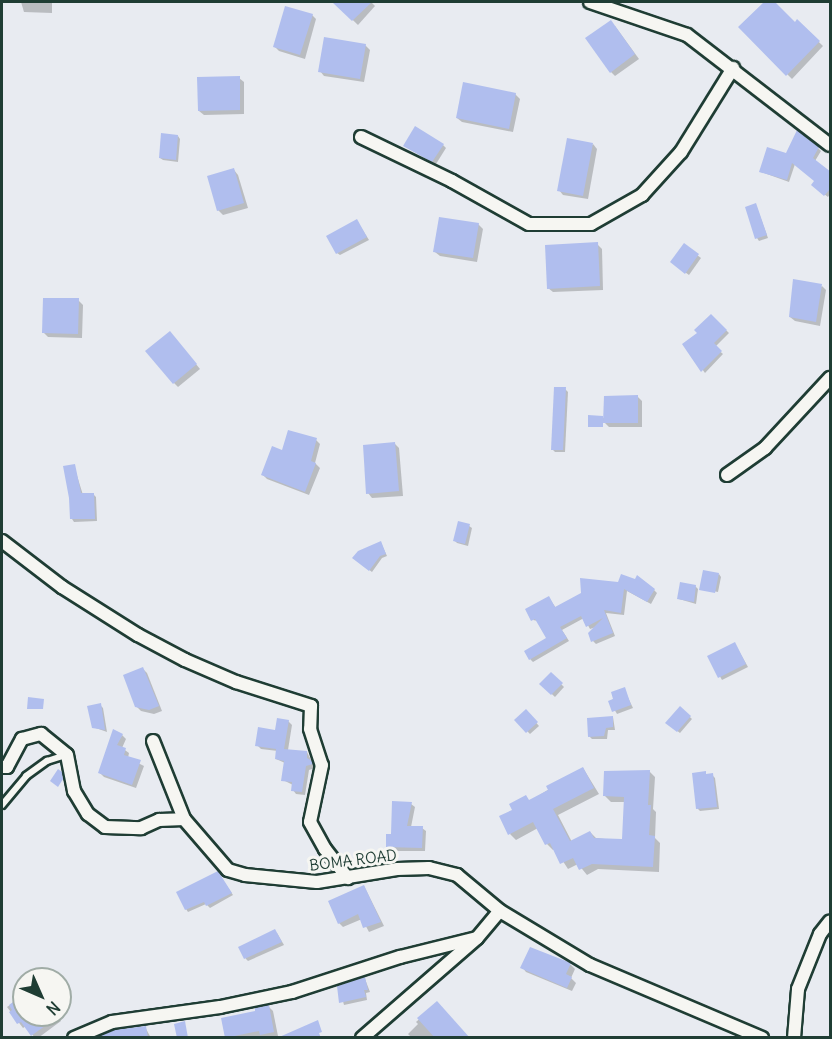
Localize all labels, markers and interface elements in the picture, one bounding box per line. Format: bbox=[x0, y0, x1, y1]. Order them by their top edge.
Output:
street label: BOMA ROAD bbox=[308, 846, 398, 874]
north arrow bbox=[12, 967, 72, 1027]
text: N bbox=[42, 997, 64, 1019]

